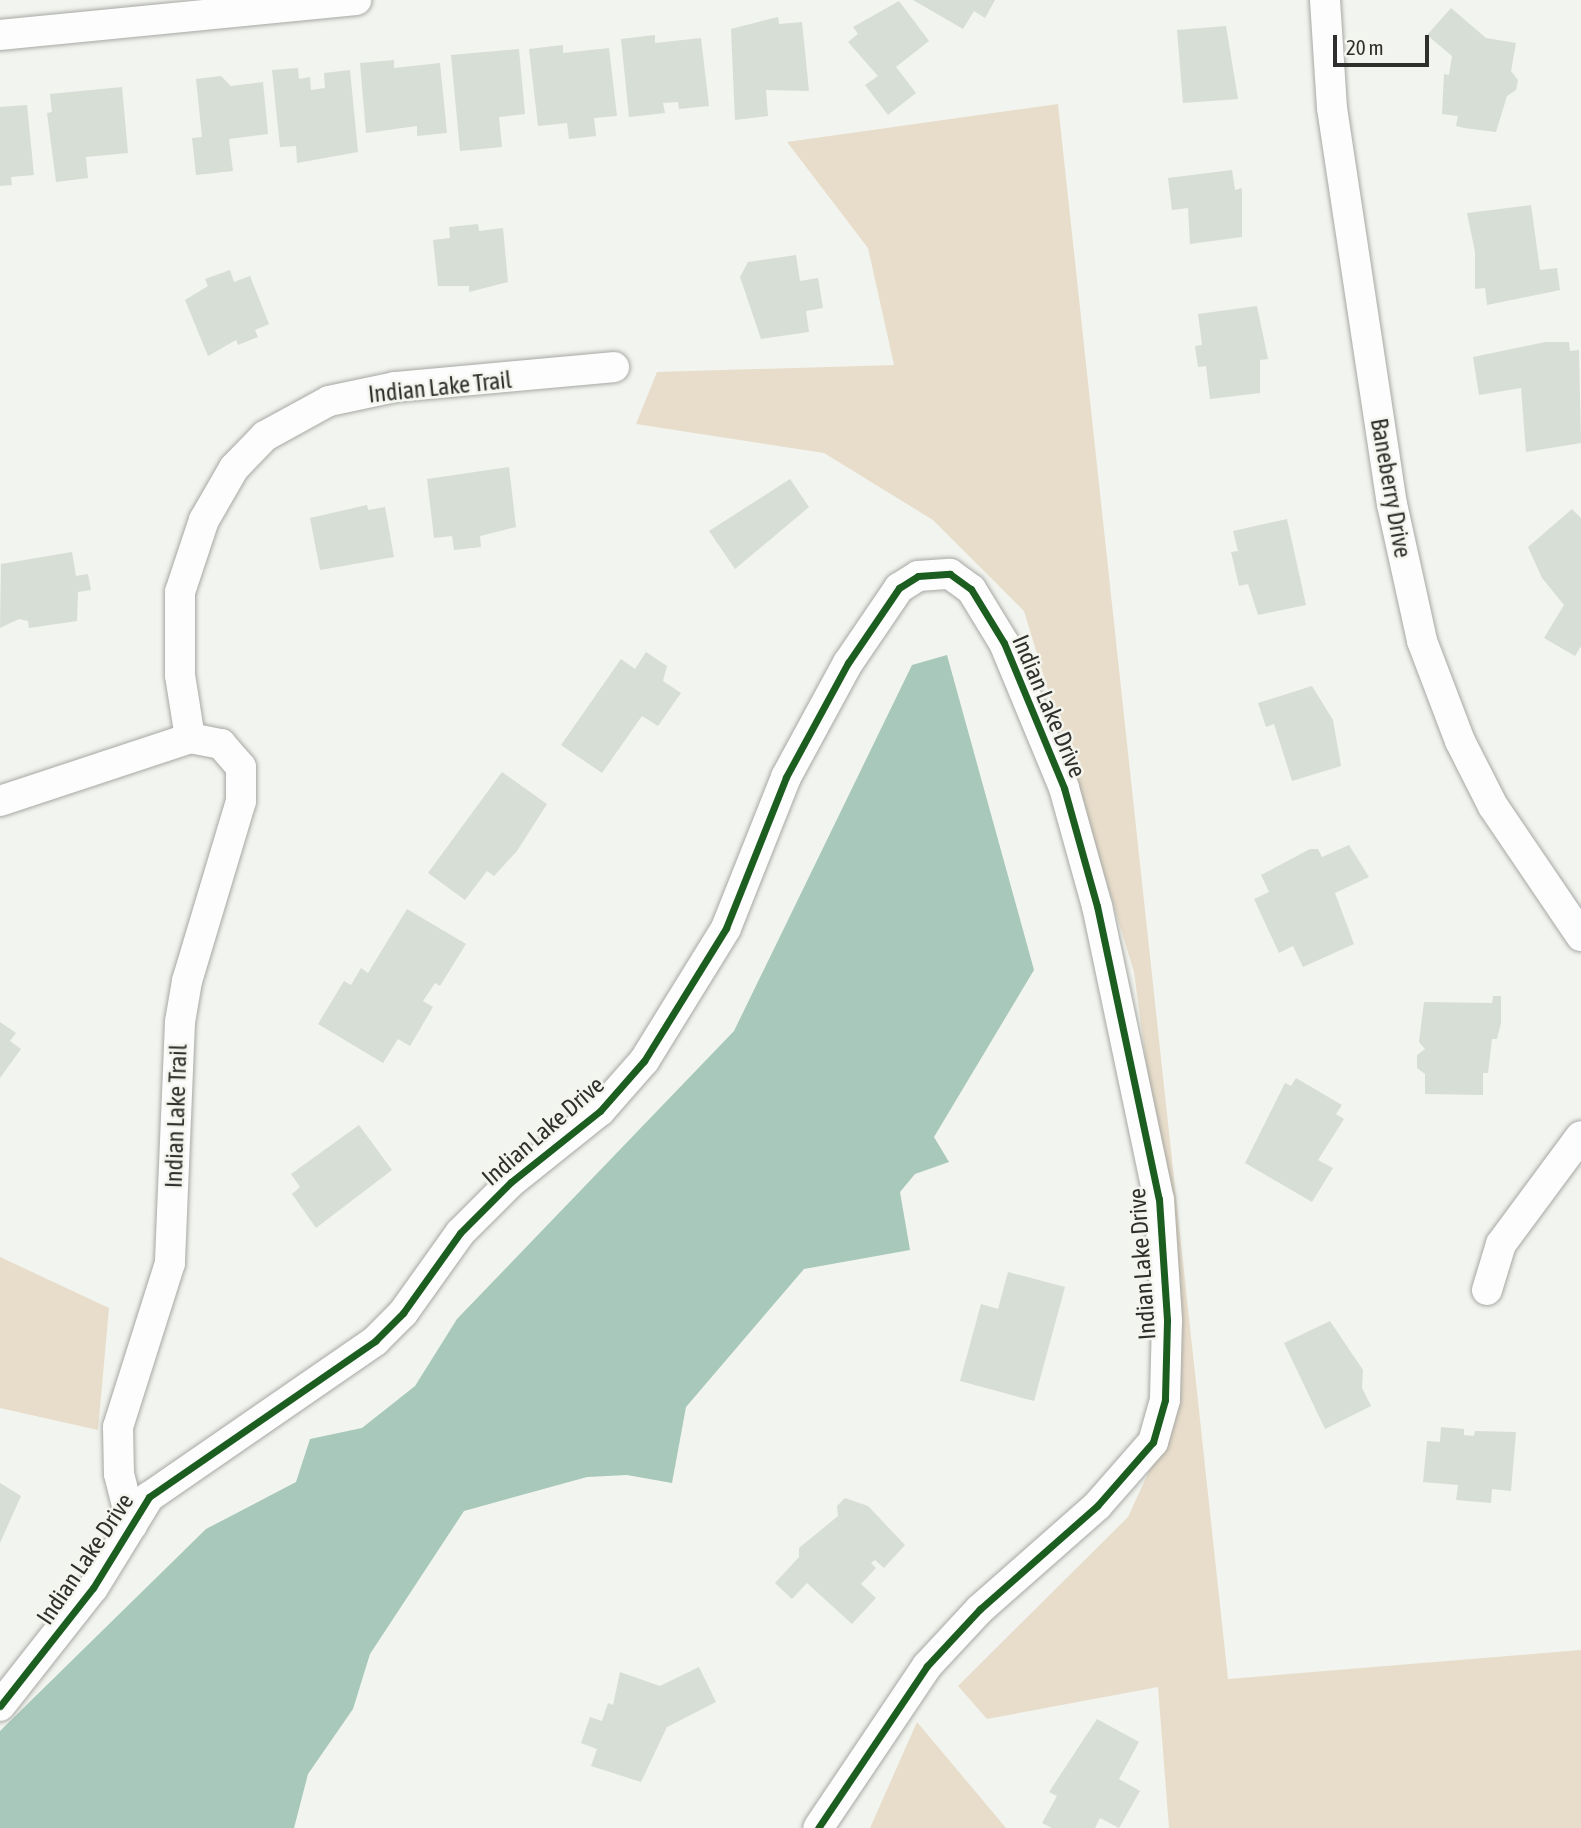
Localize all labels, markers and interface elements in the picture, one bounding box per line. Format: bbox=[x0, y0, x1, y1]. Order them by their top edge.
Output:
scale bar bbox=[1336, 21, 1432, 65]
text: 20 m bbox=[1346, 35, 1384, 59]
street label: Indian Lake Trail bbox=[367, 365, 513, 409]
street label: Baneberry Drive bbox=[1365, 416, 1417, 560]
street label: Indian Lake Drive bbox=[1006, 630, 1092, 782]
street label: Indian Lake Trail bbox=[159, 1043, 193, 1189]
street label: Indian Lake Drive bbox=[476, 1070, 610, 1192]
street label: Indian Lake Drive bbox=[1122, 1187, 1162, 1341]
street label: Indian Lake Drive bbox=[31, 1488, 139, 1630]

